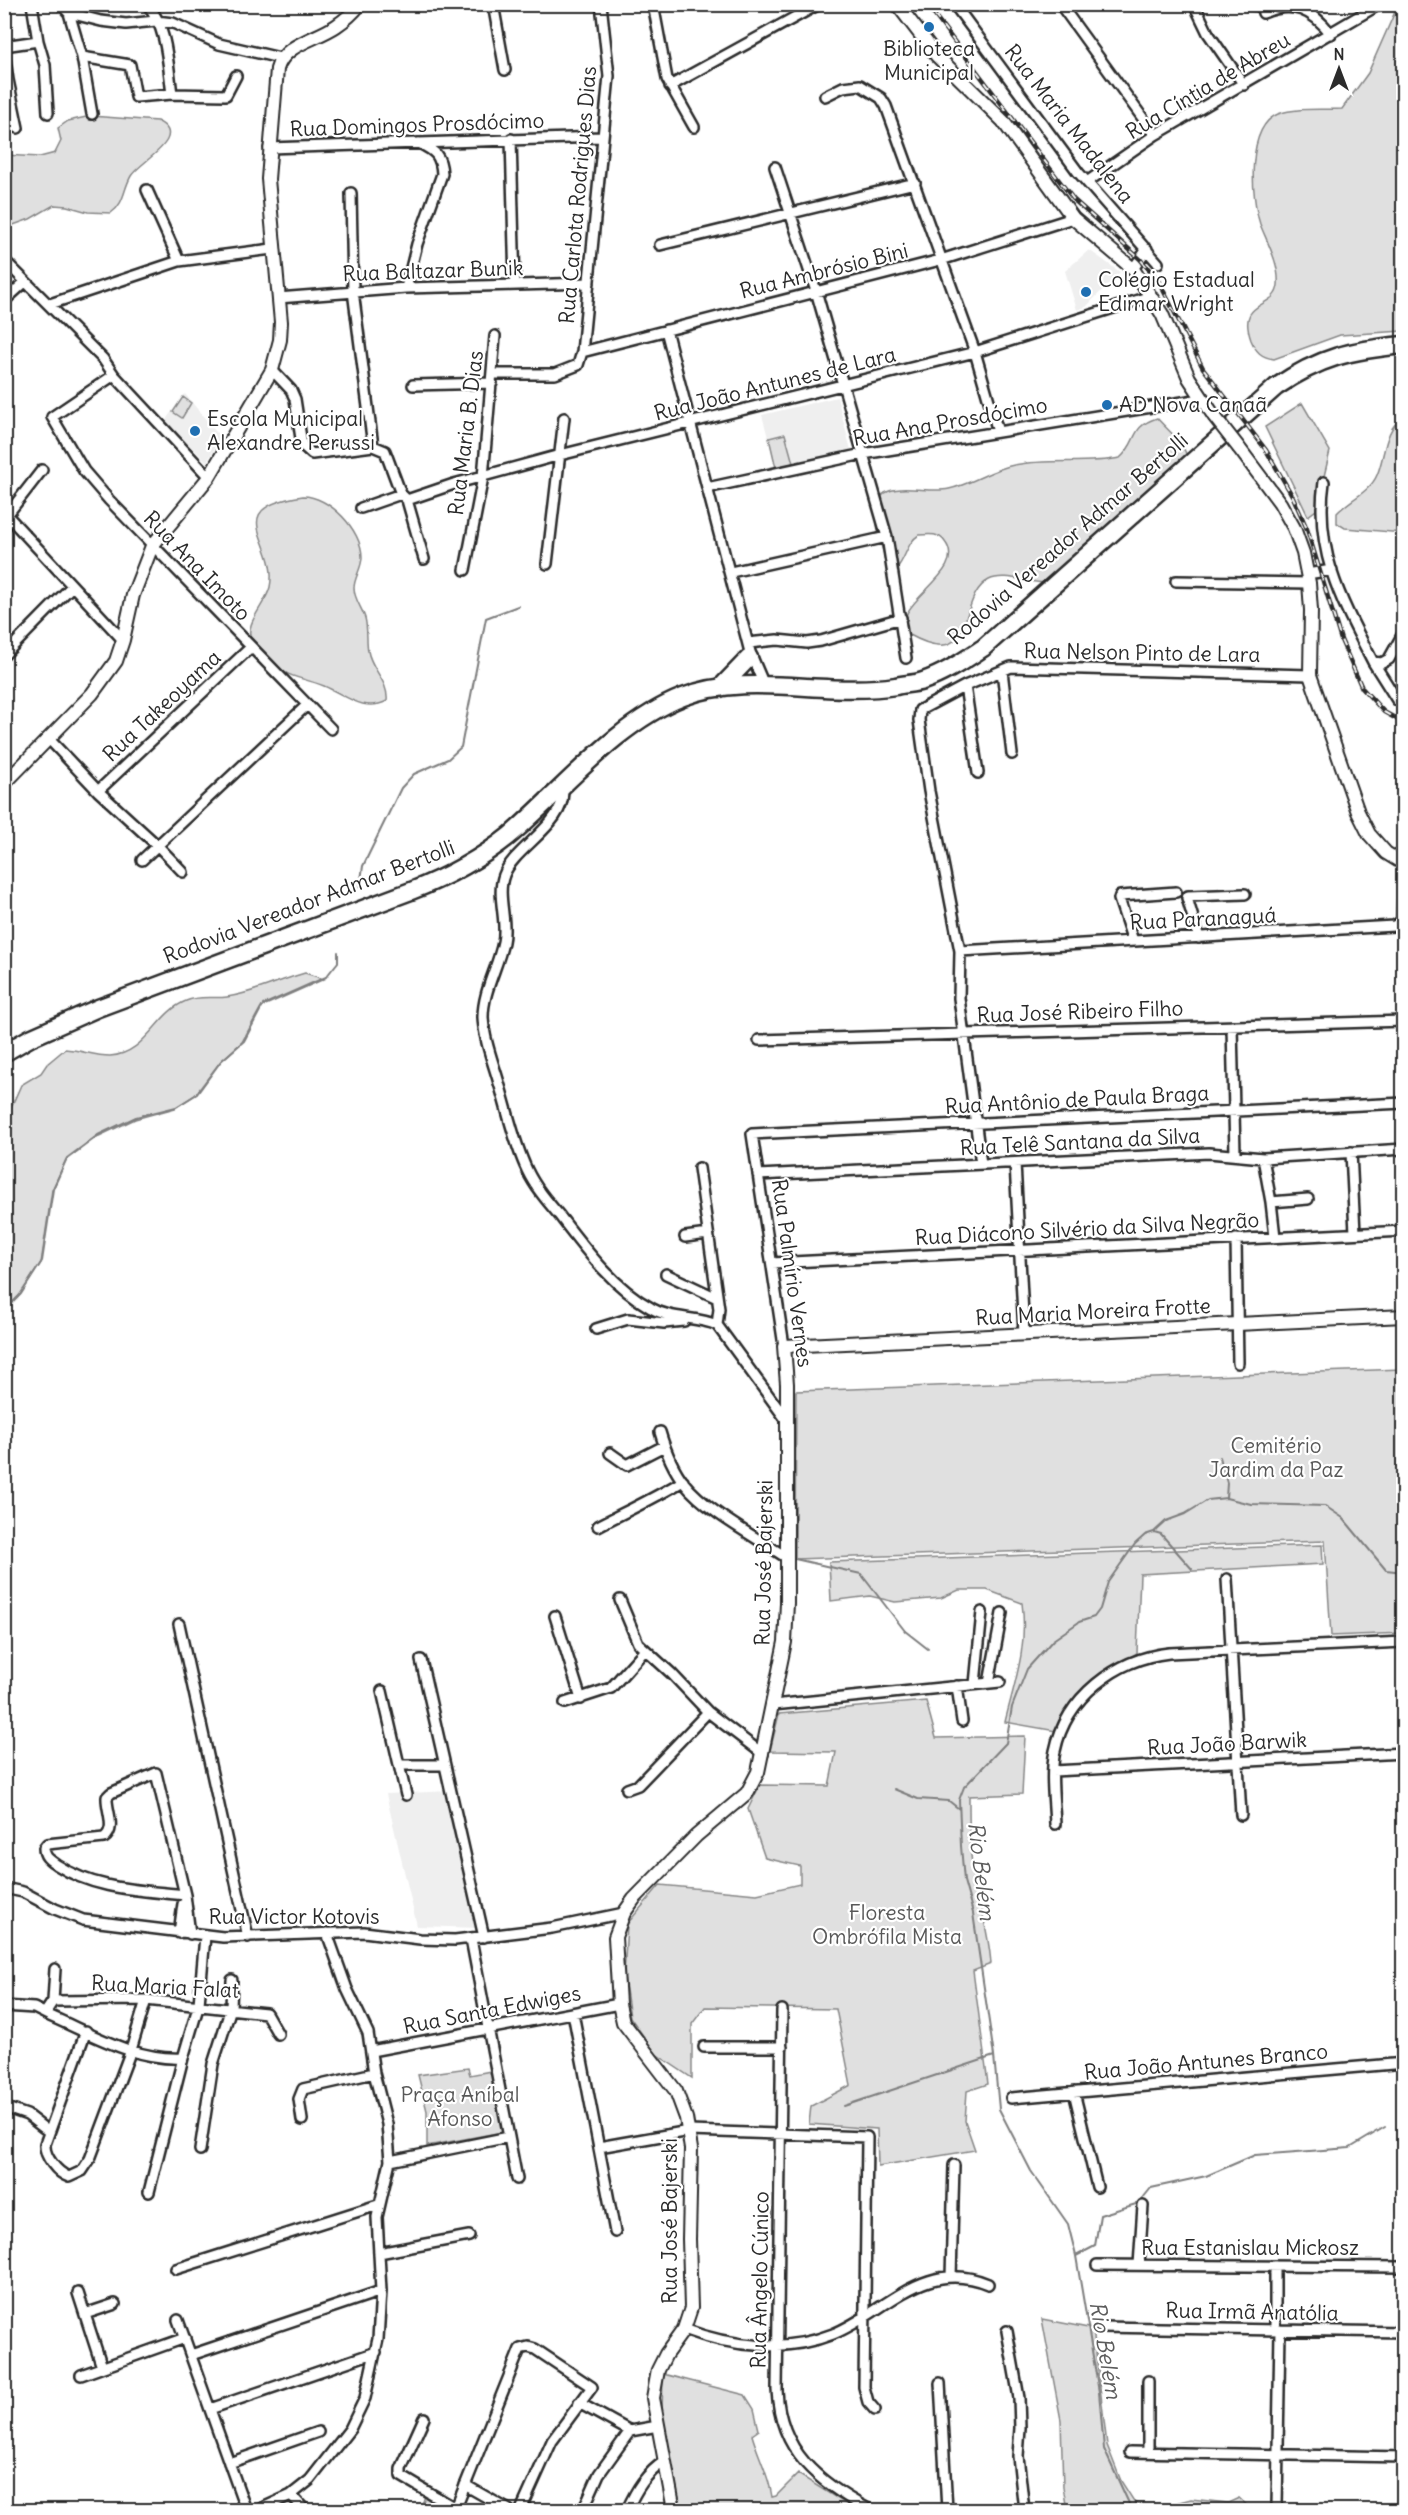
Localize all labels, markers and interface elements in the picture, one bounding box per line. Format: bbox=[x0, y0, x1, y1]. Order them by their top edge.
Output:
marker: Biblioteca Municipal bbox=[922, 20, 936, 34]
street label: Rua Cíntia de Abreu bbox=[1121, 26, 1295, 145]
place label: Biblioteca Municipal bbox=[883, 35, 975, 86]
street label: Rua Maria Madalena bbox=[999, 39, 1140, 209]
north arrow bbox=[1309, 39, 1369, 99]
text: N bbox=[1333, 44, 1345, 64]
street label: Rua Carlota Rodrigues Dias bbox=[553, 65, 602, 325]
street label: Rua Domingos Prosdócimo bbox=[289, 107, 545, 142]
street label: Rua Ambrósio Bini bbox=[737, 237, 911, 304]
street label: Rua Baltazar Bunik bbox=[342, 254, 524, 287]
place label: Colégio Estadual Edimar Wright bbox=[1098, 266, 1255, 317]
marker: Colégio Estadual Edimar Wright bbox=[1079, 285, 1093, 299]
street label: Rua João Antunes de Lara bbox=[651, 340, 899, 427]
street label: Rua Maria B. Dias bbox=[442, 349, 489, 517]
street label: Rua Ana Prosdócimo bbox=[850, 391, 1049, 452]
place label: AD Nova Canaã bbox=[1119, 391, 1267, 418]
marker: AD Nova Canaã bbox=[1100, 398, 1114, 412]
place label: Escola Municipal Alexandre Perussi bbox=[207, 405, 375, 456]
marker: Escola Municipal Alexandre Perussi bbox=[188, 424, 202, 438]
street label: Rodovia Vereador Admar Bertolli bbox=[942, 427, 1193, 650]
street label: Rua Ana Imoto bbox=[138, 505, 257, 626]
street label: Rua Nelson Pinto de Lara bbox=[1023, 637, 1261, 668]
street label: Rua Takeoyama bbox=[97, 644, 226, 767]
street label: Rodovia Vereador Admar Bertolli bbox=[159, 833, 458, 970]
street label: Rua Paranaguá bbox=[1129, 901, 1277, 936]
street label: Rua José Ribeiro Filho bbox=[976, 994, 1184, 1029]
street label: Rua Antônio de Paula Braga bbox=[944, 1079, 1210, 1120]
street label: Rua Telê Santana da Silva bbox=[959, 1122, 1201, 1161]
street label: Rua Palmírio Vernes bbox=[766, 1177, 819, 1369]
street label: Rua Diácono Silvério da Silva Negrão bbox=[914, 1206, 1260, 1251]
street label: Rua Maria Moreira Frotte bbox=[975, 1292, 1211, 1331]
park label: Cemitério Jardim da Paz bbox=[1209, 1432, 1343, 1483]
street label: Rua José Bajerski bbox=[749, 1480, 778, 1646]
street label: Rua João Barwik bbox=[1147, 1726, 1307, 1761]
water label: Rio Belém bbox=[962, 1820, 1002, 1922]
park label: Floresta Ombrófila Mista bbox=[812, 1899, 962, 1950]
street label: Rua Victor Kotovis bbox=[208, 1903, 380, 1930]
street label: Rua Maria Falat bbox=[90, 1969, 240, 2004]
street label: Rua Santa Edwiges bbox=[401, 1979, 583, 2040]
street label: Rua João Antunes Branco bbox=[1083, 2037, 1329, 2086]
park label: Praça Aníbal Afonso bbox=[401, 2081, 520, 2132]
street label: Rua José Bajerski bbox=[656, 2138, 683, 2304]
street label: Rua Ângelo Cúnico bbox=[744, 2191, 775, 2369]
street label: Rua Estanislau Mickosz bbox=[1141, 2234, 1359, 2261]
street label: Rua Irmã Anatólia bbox=[1165, 2296, 1339, 2327]
water label: Rio Belém bbox=[1084, 2299, 1128, 2402]

